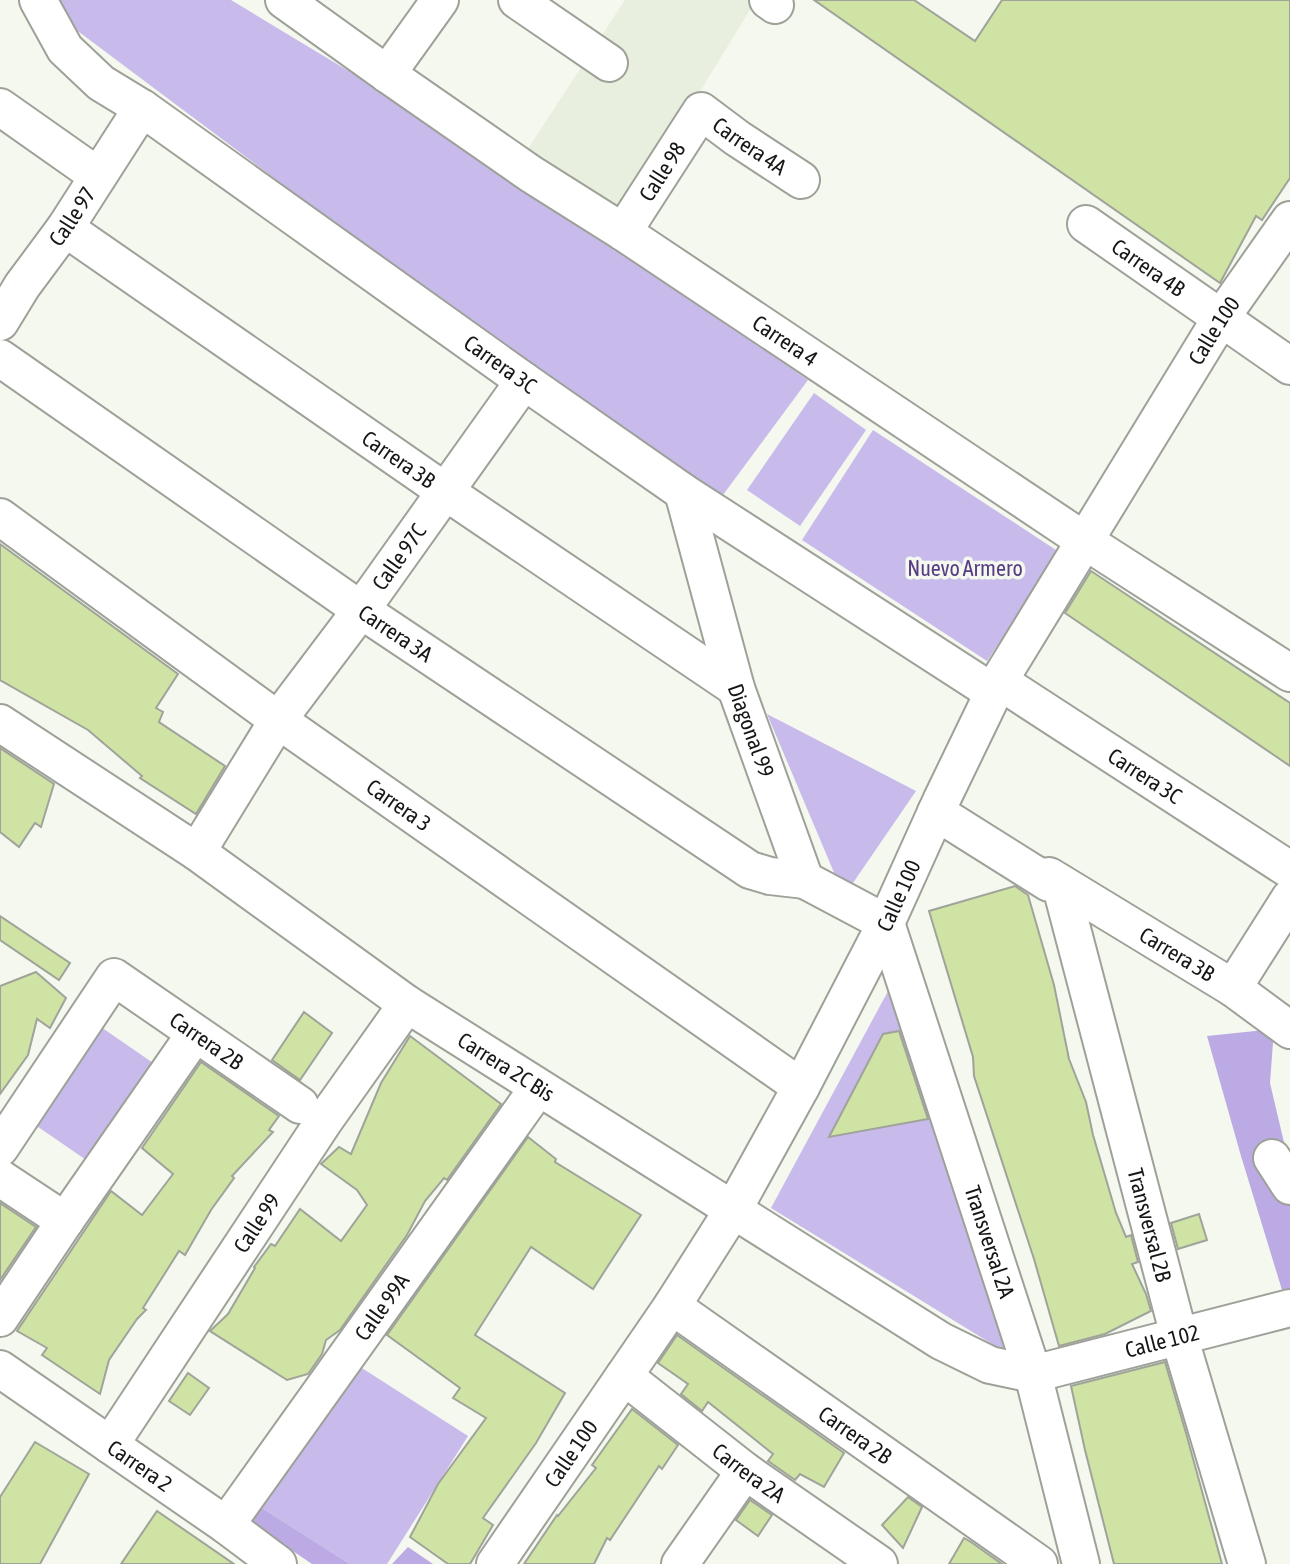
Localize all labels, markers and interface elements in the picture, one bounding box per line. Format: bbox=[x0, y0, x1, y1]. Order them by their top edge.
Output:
street label: Carrera 4A bbox=[708, 112, 792, 180]
street label: Calle 98 bbox=[633, 137, 691, 206]
street label: Calle 97 bbox=[43, 182, 101, 251]
street label: Carrera 4B bbox=[1107, 233, 1190, 302]
street label: Calle 100 bbox=[1183, 291, 1245, 369]
street label: Carrera 4 bbox=[748, 309, 823, 372]
street label: Carrera 3C bbox=[459, 330, 542, 399]
street label: Carrera 3B bbox=[357, 425, 441, 494]
street label: Calle 97C bbox=[366, 519, 431, 595]
park label: Nuevo Armero bbox=[907, 555, 1023, 581]
street label: Carrera 3A bbox=[354, 599, 438, 667]
street label: Diagonal 99 bbox=[722, 680, 780, 781]
street label: Carrera 3C bbox=[1103, 742, 1187, 809]
street label: Carrera 3 bbox=[362, 773, 436, 836]
street label: Calle 100 bbox=[871, 856, 926, 936]
street label: Carrera 3B bbox=[1135, 921, 1220, 987]
street label: Carrera 2B bbox=[165, 1006, 249, 1075]
street label: Carrera 2C Bis bbox=[453, 1027, 559, 1107]
street label: Transversal 2B bbox=[1123, 1165, 1177, 1285]
street label: Transversal 2A bbox=[959, 1182, 1020, 1301]
street label: Calle 99 bbox=[228, 1189, 285, 1257]
street label: Calle 99A bbox=[349, 1268, 415, 1345]
street label: Calle 102 bbox=[1122, 1319, 1202, 1363]
street label: Carrera 2B bbox=[814, 1400, 897, 1470]
street label: Calle 100 bbox=[539, 1415, 603, 1492]
street label: Carrera 2 bbox=[103, 1434, 177, 1497]
street label: Carrera 2A bbox=[707, 1438, 790, 1508]

